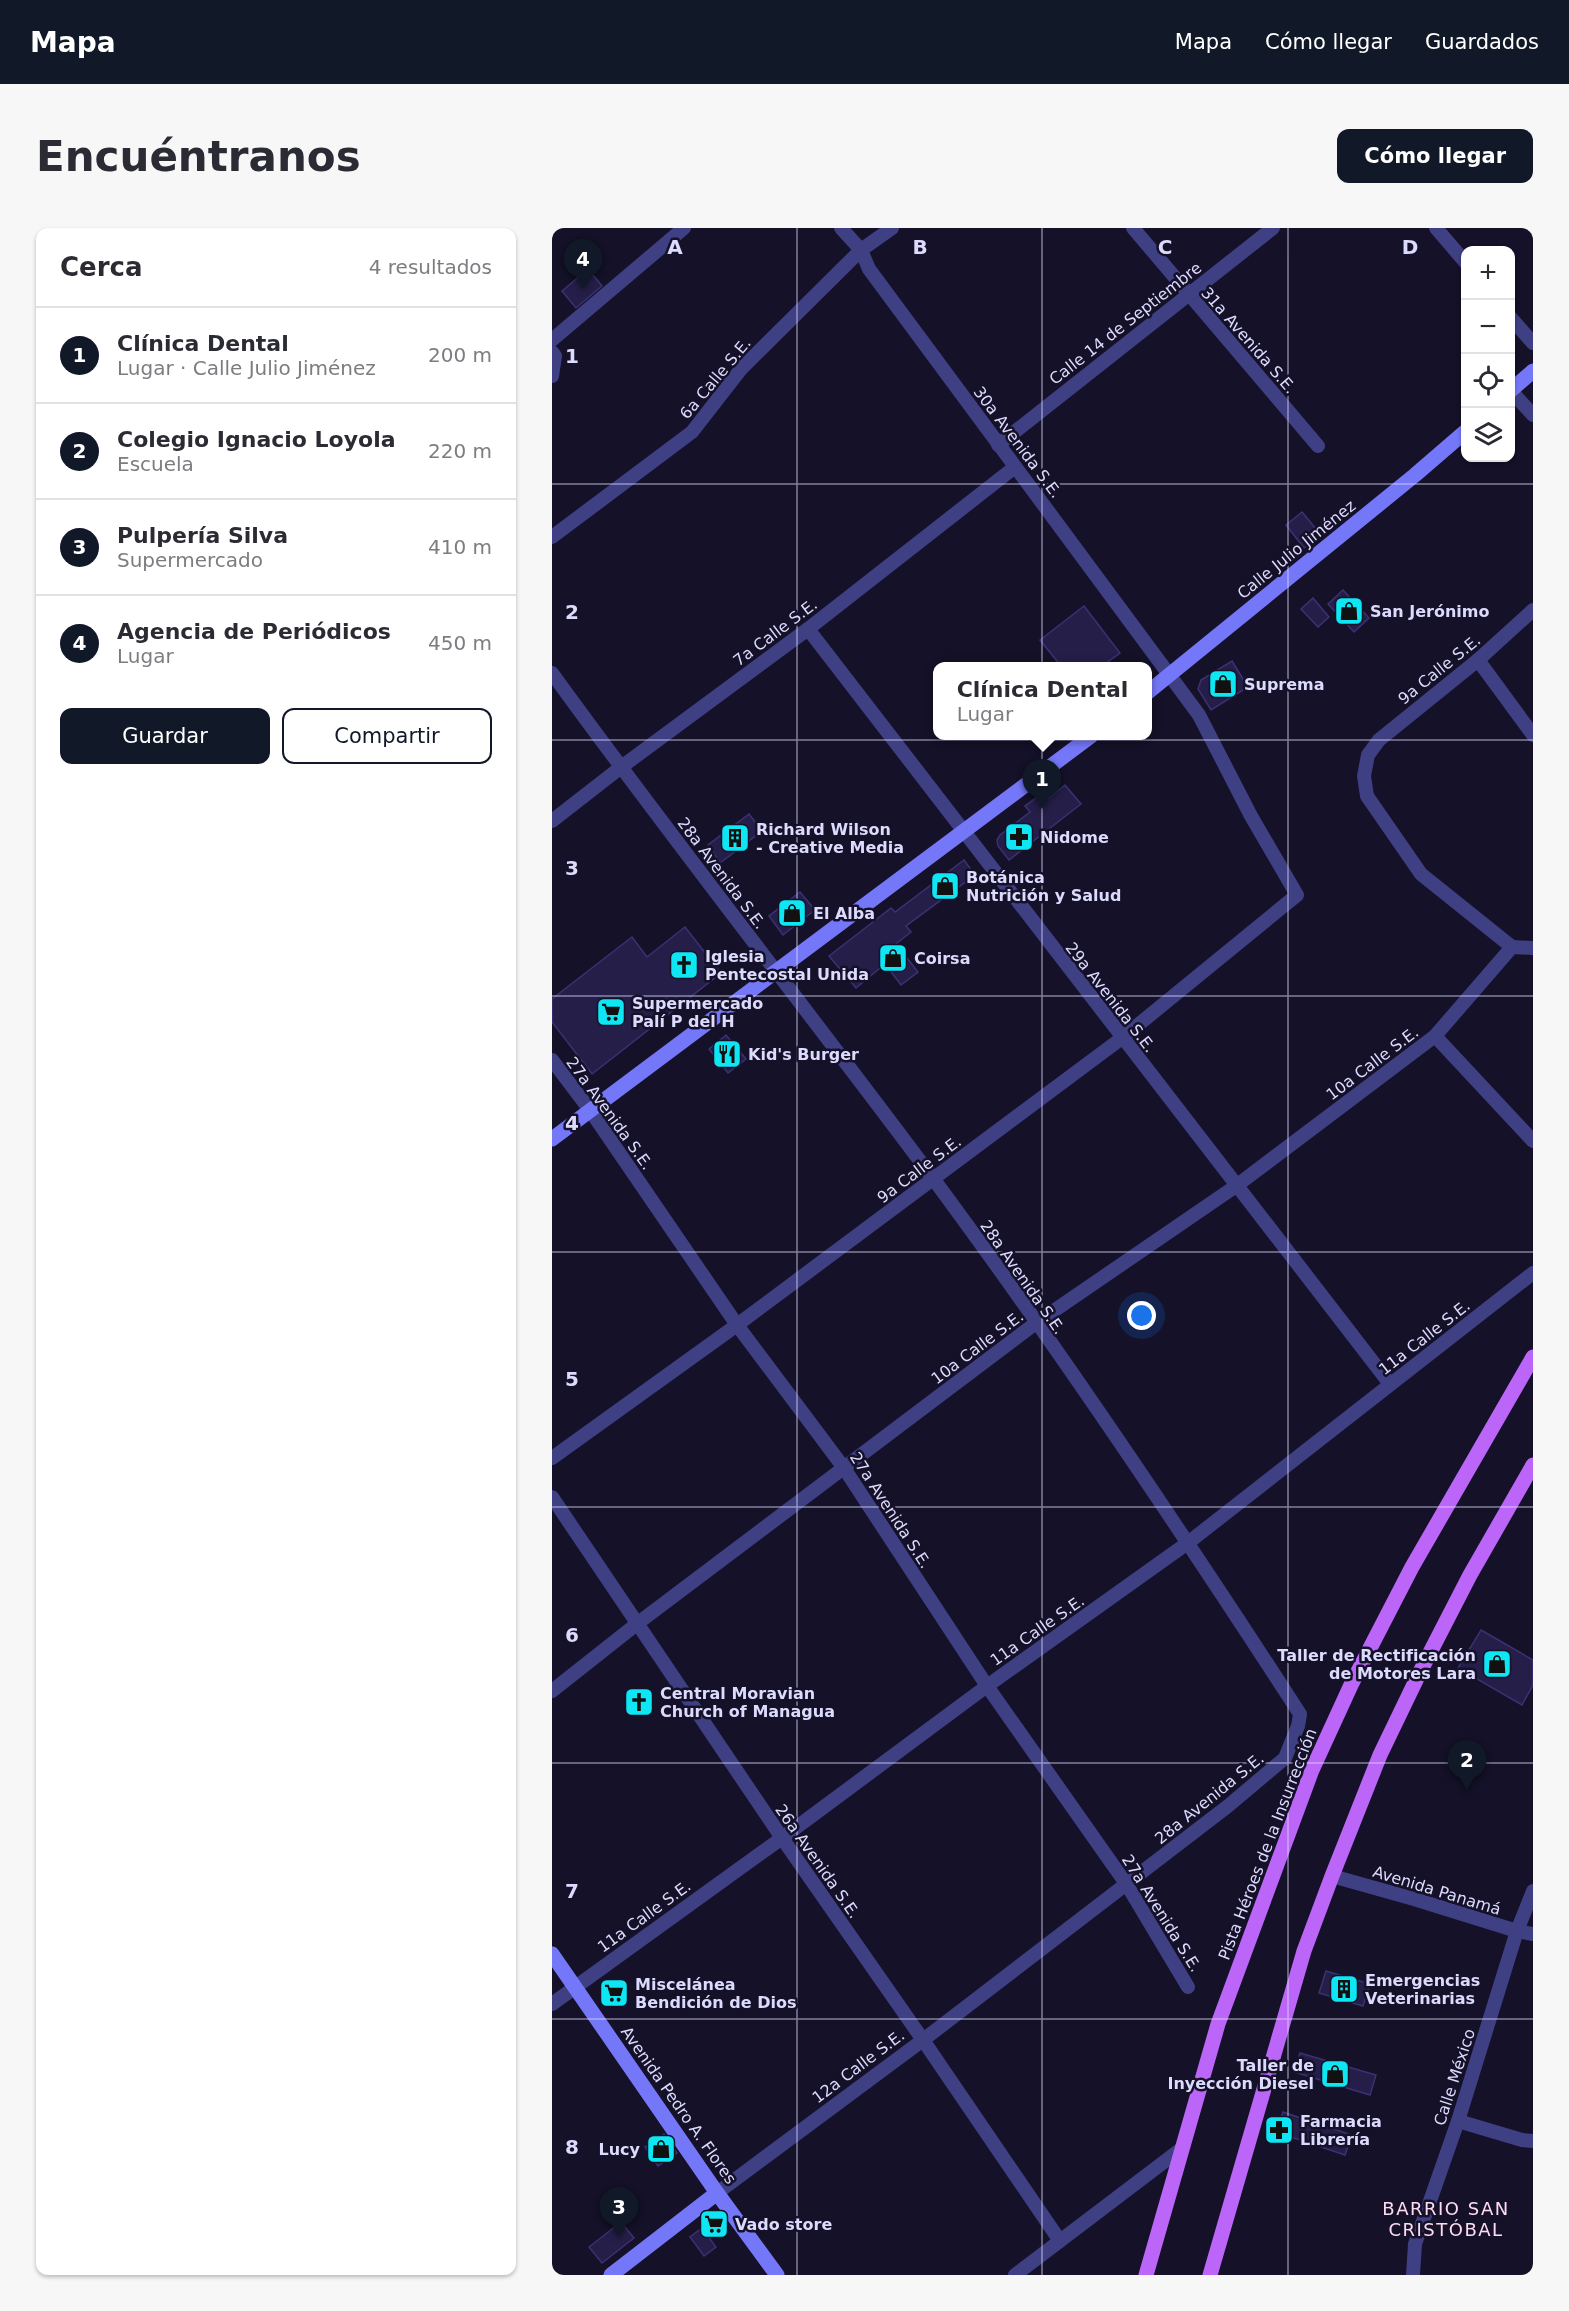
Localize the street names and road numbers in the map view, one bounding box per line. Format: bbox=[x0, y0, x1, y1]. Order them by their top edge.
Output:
street label: Calle 14 de Septiembre bbox=[1045, 258, 1205, 389]
street label: 31a Avenida S.E. bbox=[1197, 283, 1300, 397]
street label: 6a Calle S.E. bbox=[676, 334, 755, 423]
street label: 30a Avenida S.E. bbox=[969, 383, 1066, 502]
street label: Calle Julio Jiménez bbox=[1233, 496, 1359, 603]
street label: 7a Calle S.E. bbox=[730, 595, 821, 670]
street label: 9a Calle S.E. bbox=[1394, 630, 1484, 708]
street label: 28a Avenida S.E. bbox=[673, 814, 770, 933]
street label: 29a Avenida S.E. bbox=[1062, 938, 1160, 1056]
street label: 10a Calle S.E. bbox=[1322, 1023, 1422, 1104]
street label: 27a Avenida S.E. bbox=[562, 1053, 657, 1173]
street label: 9a Calle S.E. bbox=[874, 1132, 965, 1207]
street label: 28a Avenida S.E. bbox=[976, 1217, 1069, 1338]
street label: 11a Calle S.E. bbox=[1375, 1296, 1474, 1379]
street label: 10a Calle S.E. bbox=[927, 1307, 1027, 1388]
street label: 27a Avenida S.E. bbox=[846, 1449, 935, 1572]
street label: 11a Calle S.E. bbox=[987, 1591, 1088, 1670]
street label: Pista Héroes de la Insurrección bbox=[1214, 1726, 1321, 1963]
street label: 28a Avenida S.E. bbox=[1151, 1749, 1268, 1848]
street label: 26a Avenida S.E. bbox=[771, 1801, 864, 1922]
street label: 27a Avenida S.E. bbox=[1118, 1851, 1205, 1975]
street label: Avenida Panamá bbox=[1370, 1862, 1503, 1919]
street label: 11a Calle S.E. bbox=[594, 1876, 695, 1957]
street label: Avenida Pedro A. Flores bbox=[617, 2023, 740, 2188]
street label: 12a Calle S.E. bbox=[808, 2026, 908, 2107]
street label: Calle México bbox=[1430, 2026, 1479, 2128]

